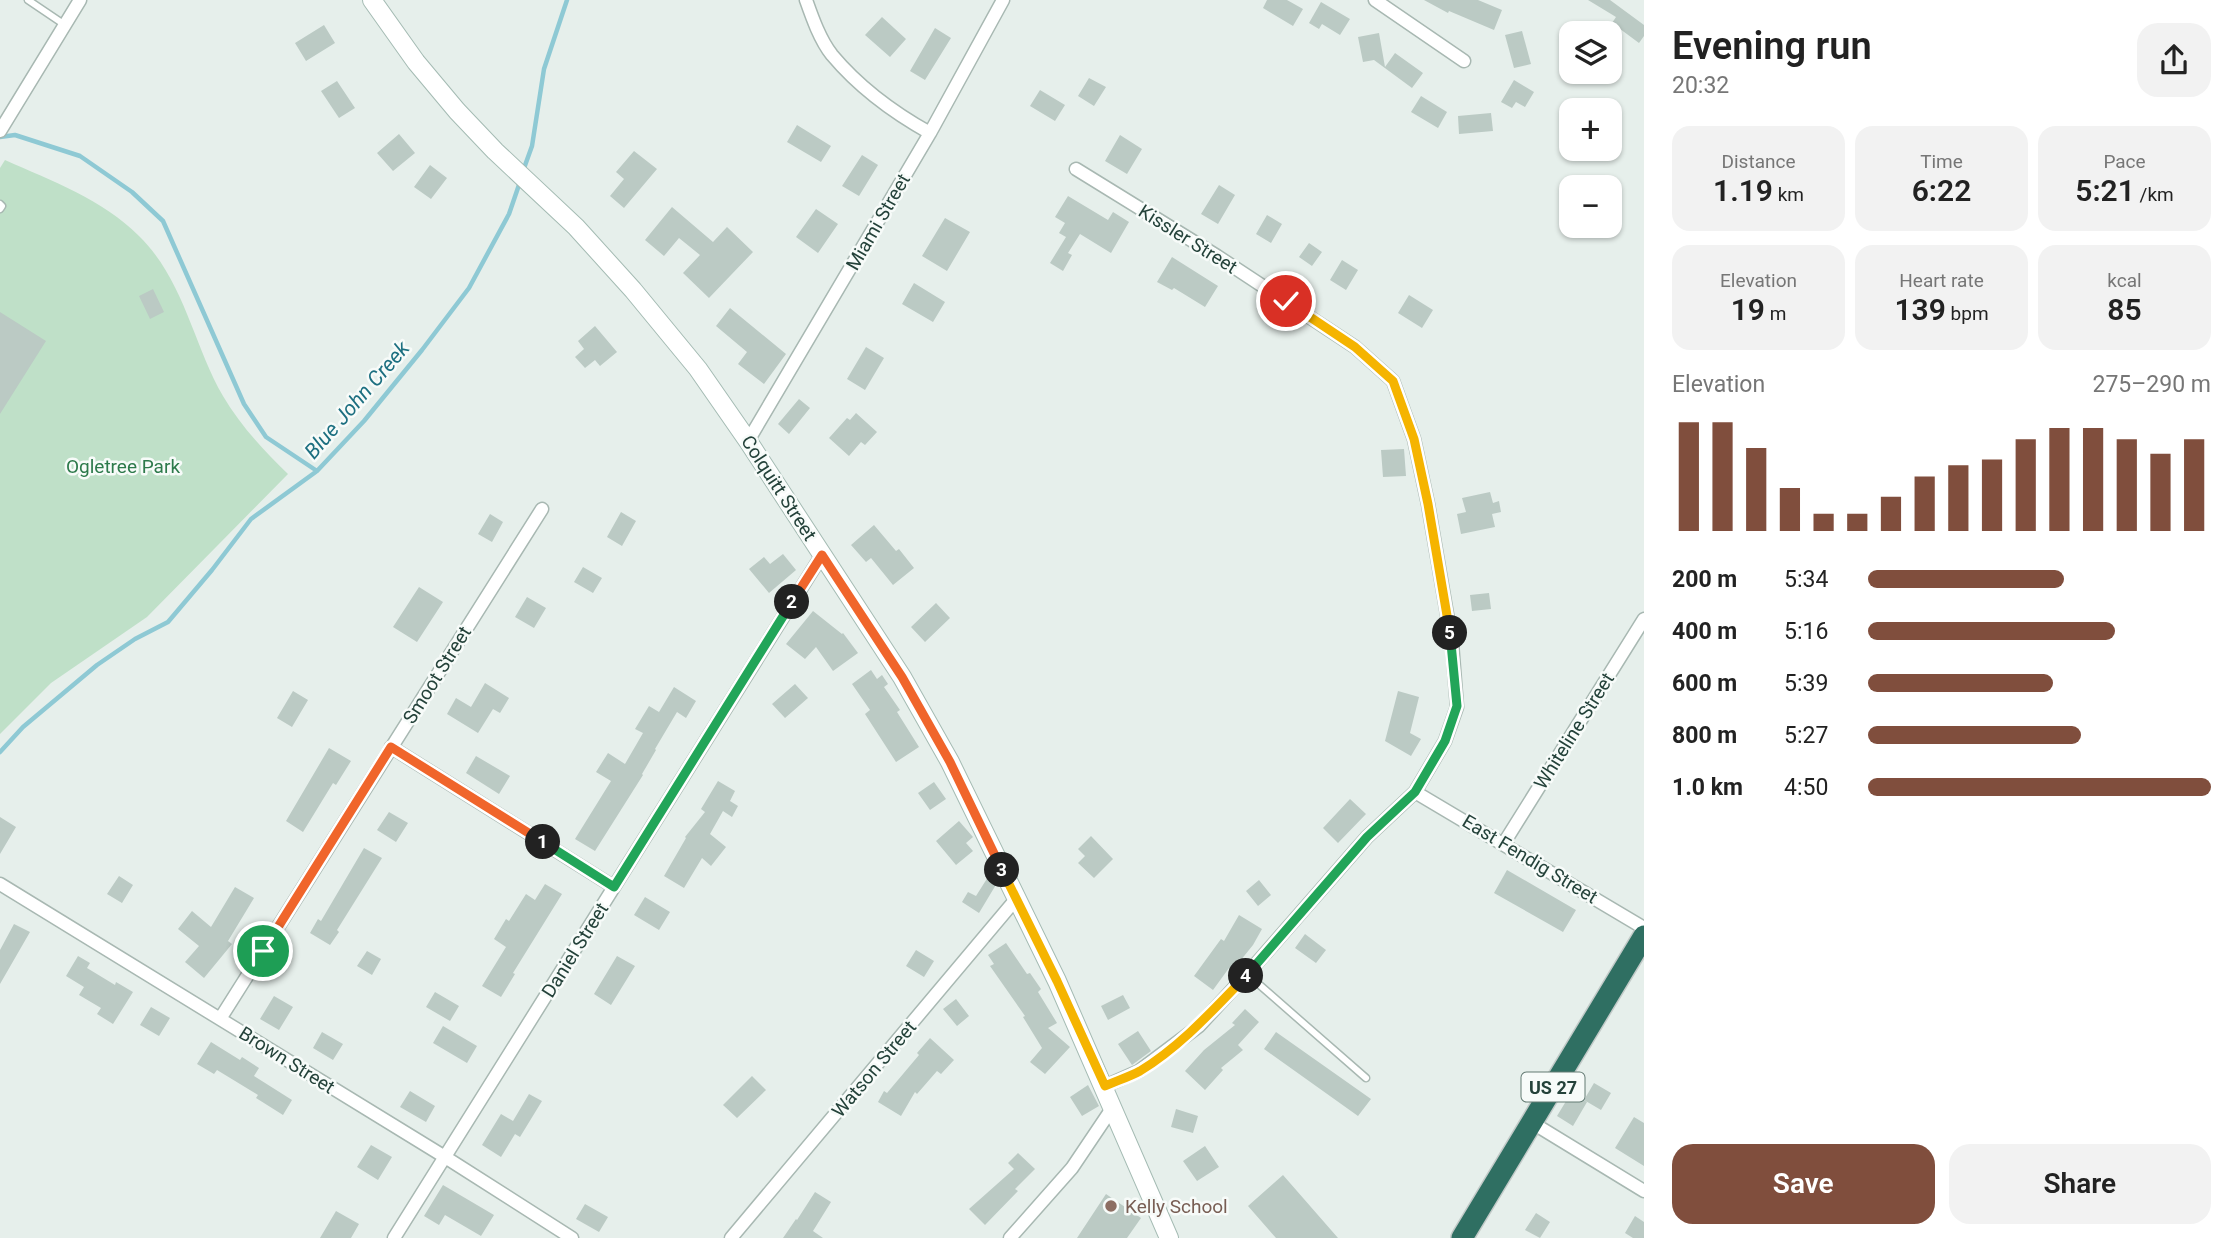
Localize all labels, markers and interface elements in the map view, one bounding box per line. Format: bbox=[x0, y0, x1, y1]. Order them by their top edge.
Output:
map controls bbox=[1559, 21, 1622, 238]
button: layers bbox=[1559, 21, 1622, 84]
button: share bbox=[2137, 23, 2211, 97]
text: Evening run bbox=[1672, 24, 1872, 68]
text: 20:32 bbox=[1672, 72, 1729, 99]
button: + bbox=[1559, 98, 1622, 161]
text: Distance bbox=[1722, 150, 1795, 173]
text: Time bbox=[1920, 150, 1963, 173]
text: Pace bbox=[2103, 150, 2146, 173]
street label: Miami Street bbox=[841, 170, 915, 274]
text: 1.19 bbox=[1713, 173, 1773, 208]
text: 6:22 bbox=[1912, 173, 1971, 208]
text: 5:21 bbox=[2075, 173, 2135, 208]
button: − bbox=[1559, 175, 1622, 238]
text: km bbox=[1773, 183, 1804, 206]
text: /km bbox=[2135, 183, 2174, 206]
street label: Kissler Street bbox=[1134, 200, 1242, 278]
text: Elevation bbox=[1720, 269, 1797, 292]
text: Heart rate bbox=[1899, 269, 1984, 292]
text: kcal bbox=[2107, 269, 2142, 292]
pin bbox=[1256, 271, 1316, 331]
icon: check bbox=[1267, 282, 1305, 320]
text: 19 bbox=[1731, 292, 1765, 327]
text: 139 bbox=[1894, 292, 1946, 327]
text: 85 bbox=[2107, 292, 2142, 327]
text: m bbox=[1765, 302, 1786, 325]
text: bpm bbox=[1946, 302, 1989, 325]
water label: Blue John Creek bbox=[300, 336, 415, 463]
text: Elevation bbox=[1672, 371, 1765, 398]
text: 275–290 m bbox=[2092, 371, 2211, 398]
street label: Colquitt Street bbox=[736, 431, 822, 545]
park label: Ogletree Park bbox=[66, 455, 180, 478]
text: 200 m bbox=[1672, 566, 1737, 593]
text: 5:34 bbox=[1784, 566, 1828, 593]
pin: 2 bbox=[774, 584, 810, 620]
text: 2 bbox=[786, 590, 797, 613]
pin: 5 bbox=[1432, 616, 1468, 650]
text: 400 m bbox=[1672, 618, 1737, 645]
text: 5:16 bbox=[1784, 618, 1828, 645]
text: 5 bbox=[1444, 621, 1455, 644]
street label: Smoot Street bbox=[398, 622, 476, 728]
street label: Whiteline Street bbox=[1529, 669, 1619, 793]
text: 600 m bbox=[1672, 670, 1737, 697]
text: 5:39 bbox=[1784, 670, 1828, 697]
text: 800 m bbox=[1672, 722, 1737, 749]
text: 5:27 bbox=[1784, 722, 1828, 749]
text: 1.0 km bbox=[1672, 774, 1743, 801]
text: 4:50 bbox=[1784, 774, 1828, 801]
street label: East Fendig Street bbox=[1458, 810, 1602, 908]
pin: 1 bbox=[526, 824, 560, 860]
text: 1 bbox=[537, 830, 548, 853]
pin: 3 bbox=[984, 852, 1020, 888]
text: 3 bbox=[996, 858, 1007, 881]
street label: Daniel Street bbox=[537, 898, 613, 1002]
pin bbox=[233, 921, 293, 981]
icon: arrive bbox=[244, 932, 282, 970]
pin: 4 bbox=[1228, 958, 1264, 993]
text: 4 bbox=[1240, 964, 1251, 987]
street label: Watson Street bbox=[827, 1016, 921, 1122]
street label: Brown Street bbox=[235, 1021, 339, 1099]
road number: US 27 bbox=[1522, 1072, 1584, 1102]
button: Save bbox=[1672, 1144, 1935, 1224]
button: Share bbox=[1949, 1144, 2211, 1224]
place label: Kelly School bbox=[1125, 1195, 1228, 1218]
marker: Kelly School bbox=[1103, 1198, 1119, 1214]

